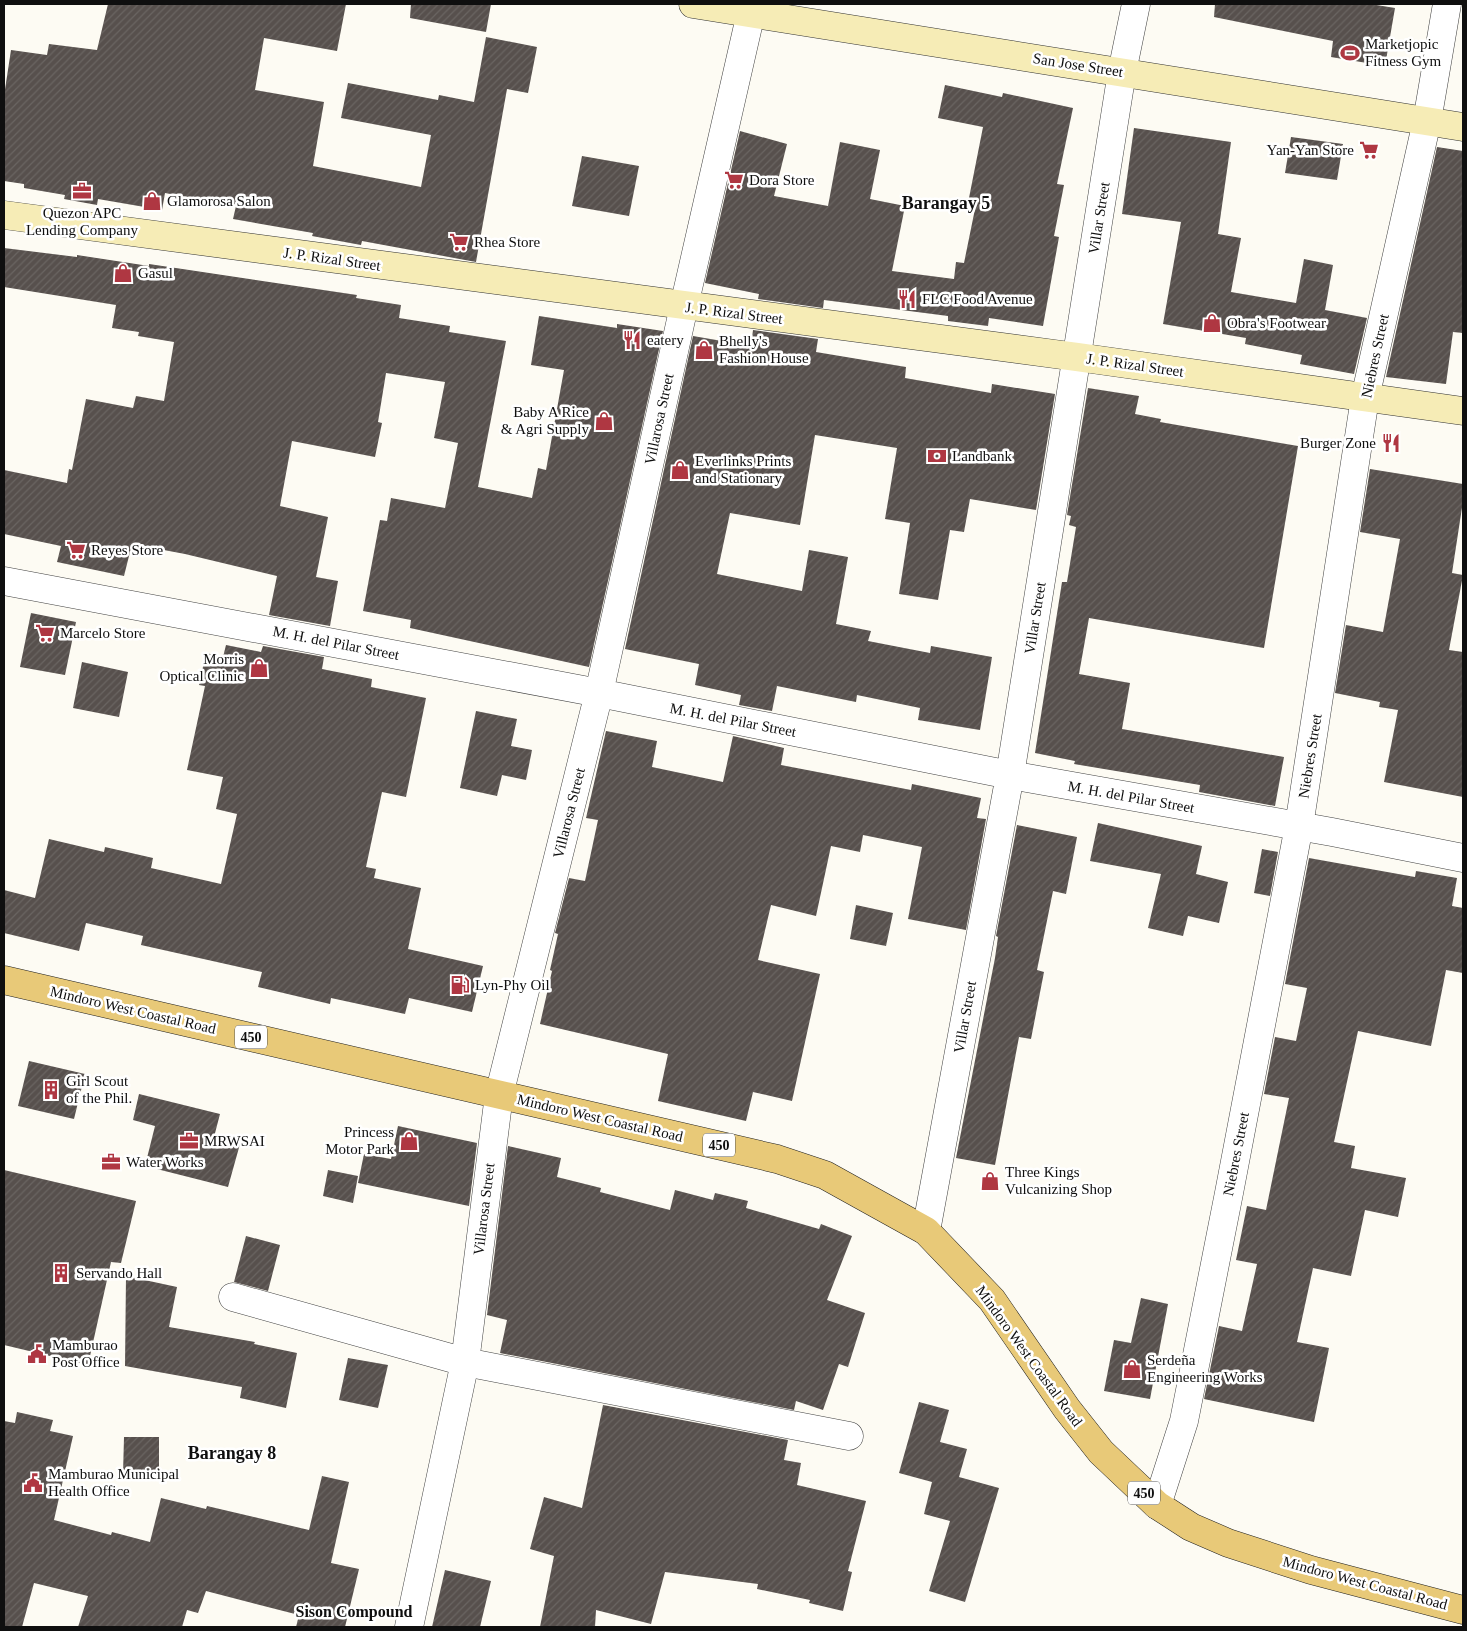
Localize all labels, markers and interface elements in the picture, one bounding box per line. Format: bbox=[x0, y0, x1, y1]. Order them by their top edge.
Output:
place label: Marketjopic Fitness Gym bbox=[1365, 36, 1442, 69]
sports icon: Marketjopic Fitness Gym bbox=[1339, 42, 1361, 64]
street label: San Jose Street bbox=[1032, 50, 1125, 80]
supermarket icon: Yan-Yan Store bbox=[1358, 139, 1380, 161]
place label: Yan-Yan Store bbox=[1267, 142, 1354, 158]
supermarket icon: Dora Store bbox=[723, 169, 745, 191]
place label: Dora Store bbox=[749, 172, 815, 188]
office icon: Quezon APC Lending Company bbox=[71, 180, 93, 202]
street label: Villar Street bbox=[1085, 180, 1113, 255]
shop icon: Glamorosa Salon bbox=[141, 190, 163, 212]
place label: Glamorosa Salon bbox=[167, 193, 271, 209]
district label: Barangay 5 bbox=[902, 193, 990, 213]
place label: Quezon APC Lending Company bbox=[26, 205, 139, 238]
supermarket icon: Rhea Store bbox=[448, 231, 470, 253]
place label: Rhea Store bbox=[474, 234, 541, 250]
street label: J. P. Rizal Street bbox=[282, 244, 382, 274]
shop icon: Gasul bbox=[112, 262, 134, 284]
place label: Gasul bbox=[138, 265, 173, 281]
restaurant icon: FLC Food Avenue bbox=[896, 288, 918, 310]
place label: FLC Food Avenue bbox=[922, 291, 1033, 307]
street label: J. P. Rizal Street bbox=[684, 299, 784, 327]
shop icon: Obra's Footwear bbox=[1201, 312, 1223, 334]
street label: Niebres Street bbox=[1358, 312, 1392, 399]
place label: Obra's Footwear bbox=[1227, 315, 1326, 331]
restaurant icon: eatery bbox=[621, 329, 643, 351]
place label: eatery bbox=[647, 332, 684, 348]
place label: Bhelly's Fashion House bbox=[719, 333, 809, 366]
shop icon: Bhelly's Fashion House bbox=[693, 339, 715, 361]
street label: J. P. Rizal Street bbox=[1085, 350, 1185, 380]
street label: Villarosa Street bbox=[642, 371, 677, 466]
place label: Baby A Rice & Agri Supply bbox=[501, 404, 589, 437]
shop icon: Baby A Rice & Agri Supply bbox=[593, 410, 615, 432]
restaurant icon: Burger Zone bbox=[1380, 432, 1402, 454]
place label: Burger Zone bbox=[1300, 435, 1376, 451]
bank icon: Landbank bbox=[926, 445, 948, 467]
place label: Landbank bbox=[952, 448, 1012, 464]
place label: Everlinks Prints and Stationary bbox=[695, 453, 791, 486]
shop icon: Everlinks Prints and Stationary bbox=[669, 459, 691, 481]
supermarket icon: Reyes Store bbox=[65, 539, 87, 561]
place label: Reyes Store bbox=[91, 542, 163, 558]
street label: Villar Street bbox=[1021, 580, 1049, 655]
supermarket icon: Marcelo Store bbox=[34, 622, 56, 644]
street label: M. H. del Pilar Street bbox=[271, 623, 401, 663]
place label: Marcelo Store bbox=[60, 625, 146, 641]
place label: Morris Optical Clinic bbox=[159, 651, 244, 684]
shop icon: Morris Optical Clinic bbox=[248, 657, 270, 679]
street label: M. H. del Pilar Street bbox=[668, 700, 798, 740]
street label: Niebres Street bbox=[1295, 712, 1325, 799]
street label: Villarosa Street bbox=[550, 765, 588, 860]
street label: M. H. del Pilar Street bbox=[1066, 778, 1196, 816]
fuel station icon: Lyn-Phy Oil bbox=[449, 974, 471, 996]
place label: Lyn-Phy Oil bbox=[475, 977, 550, 993]
street label: Villar Street bbox=[951, 979, 979, 1054]
street label: Mindoro West Coastal Road bbox=[48, 983, 218, 1037]
road number: 450 bbox=[235, 1026, 267, 1048]
place label: Girl Scout of the Phil. bbox=[66, 1073, 132, 1106]
building icon: Girl Scout of the Phil. bbox=[40, 1079, 62, 1101]
street label: Mindoro West Coastal Road bbox=[515, 1091, 685, 1145]
street label: Niebres Street bbox=[1220, 1110, 1252, 1197]
place label: Princess Motor Park bbox=[325, 1124, 394, 1157]
office icon: MRWSAI bbox=[178, 1130, 200, 1152]
shop icon: Princess Motor Park bbox=[398, 1130, 420, 1152]
place label: MRWSAI bbox=[204, 1133, 265, 1149]
road number: 450 bbox=[703, 1134, 735, 1156]
office icon: Water Works bbox=[100, 1151, 122, 1173]
place label: Water Works bbox=[126, 1154, 204, 1170]
street label: Villarosa Street bbox=[470, 1161, 498, 1256]
place label: Three Kings Vulcanizing Shop bbox=[1005, 1164, 1112, 1197]
shop icon: Three Kings Vulcanizing Shop bbox=[979, 1170, 1001, 1192]
building icon: Servando Hall bbox=[50, 1262, 72, 1284]
place label: Servando Hall bbox=[76, 1265, 162, 1281]
street label: Mindoro West Coastal Road bbox=[973, 1283, 1086, 1430]
place label: Mamburao Post Office bbox=[52, 1337, 120, 1370]
public building icon: Mamburao Post Office bbox=[26, 1343, 48, 1365]
place label: Serdeña Engineering Works bbox=[1147, 1352, 1263, 1385]
shop icon: Serdeña Engineering Works bbox=[1121, 1358, 1143, 1380]
district label: Barangay 8 bbox=[188, 1443, 276, 1463]
place label: Mamburao Municipal Health Office bbox=[48, 1466, 179, 1499]
public building icon: Mamburao Municipal Health Office bbox=[22, 1472, 44, 1494]
road number: 450 bbox=[1128, 1482, 1160, 1505]
street label: Mindoro West Coastal Road bbox=[1281, 1553, 1450, 1613]
district label: Sison Compound bbox=[296, 1603, 413, 1621]

